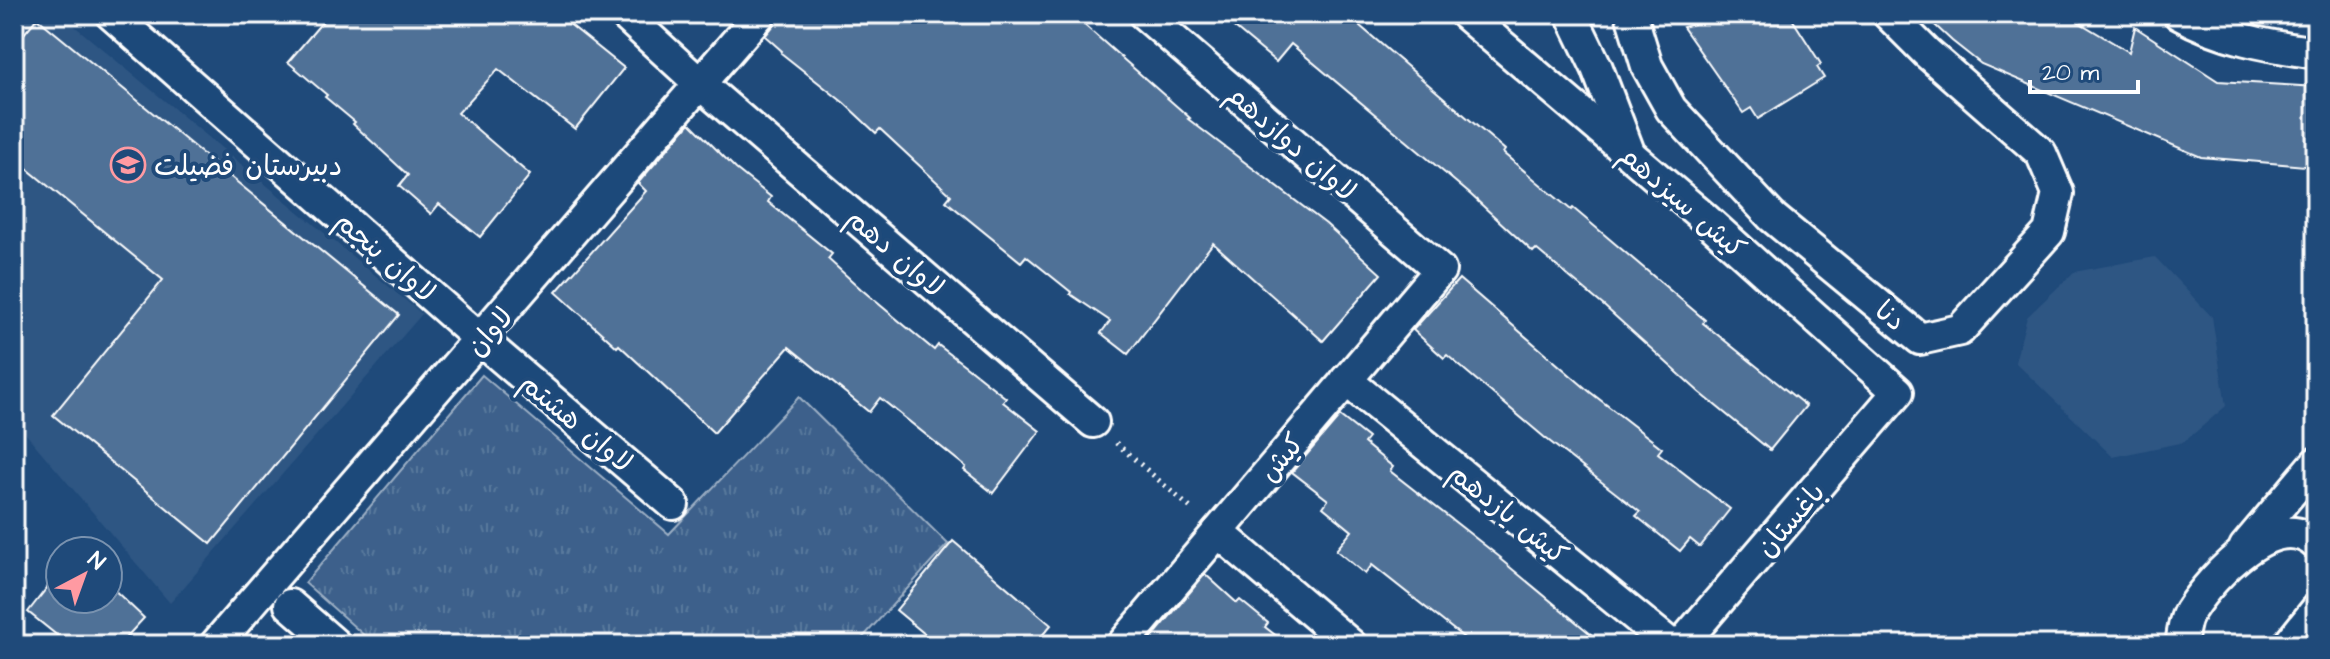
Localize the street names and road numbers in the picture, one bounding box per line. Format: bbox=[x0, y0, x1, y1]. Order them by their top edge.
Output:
street label: لاوان دوازدهم bbox=[1217, 76, 1365, 211]
street label: کیش سیزدهم bbox=[1609, 136, 1754, 269]
street label: لاوان دهم bbox=[837, 200, 953, 307]
street label: لاوان پنجم bbox=[326, 202, 444, 313]
street label: دنا bbox=[1866, 292, 1914, 341]
street label: لاوان bbox=[458, 299, 523, 365]
street label: لاوان هشتم bbox=[511, 364, 641, 483]
street label: کیش bbox=[1250, 425, 1314, 491]
street label: کیش یازدهم bbox=[1440, 454, 1576, 575]
street label: باغستان bbox=[1748, 474, 1835, 566]

